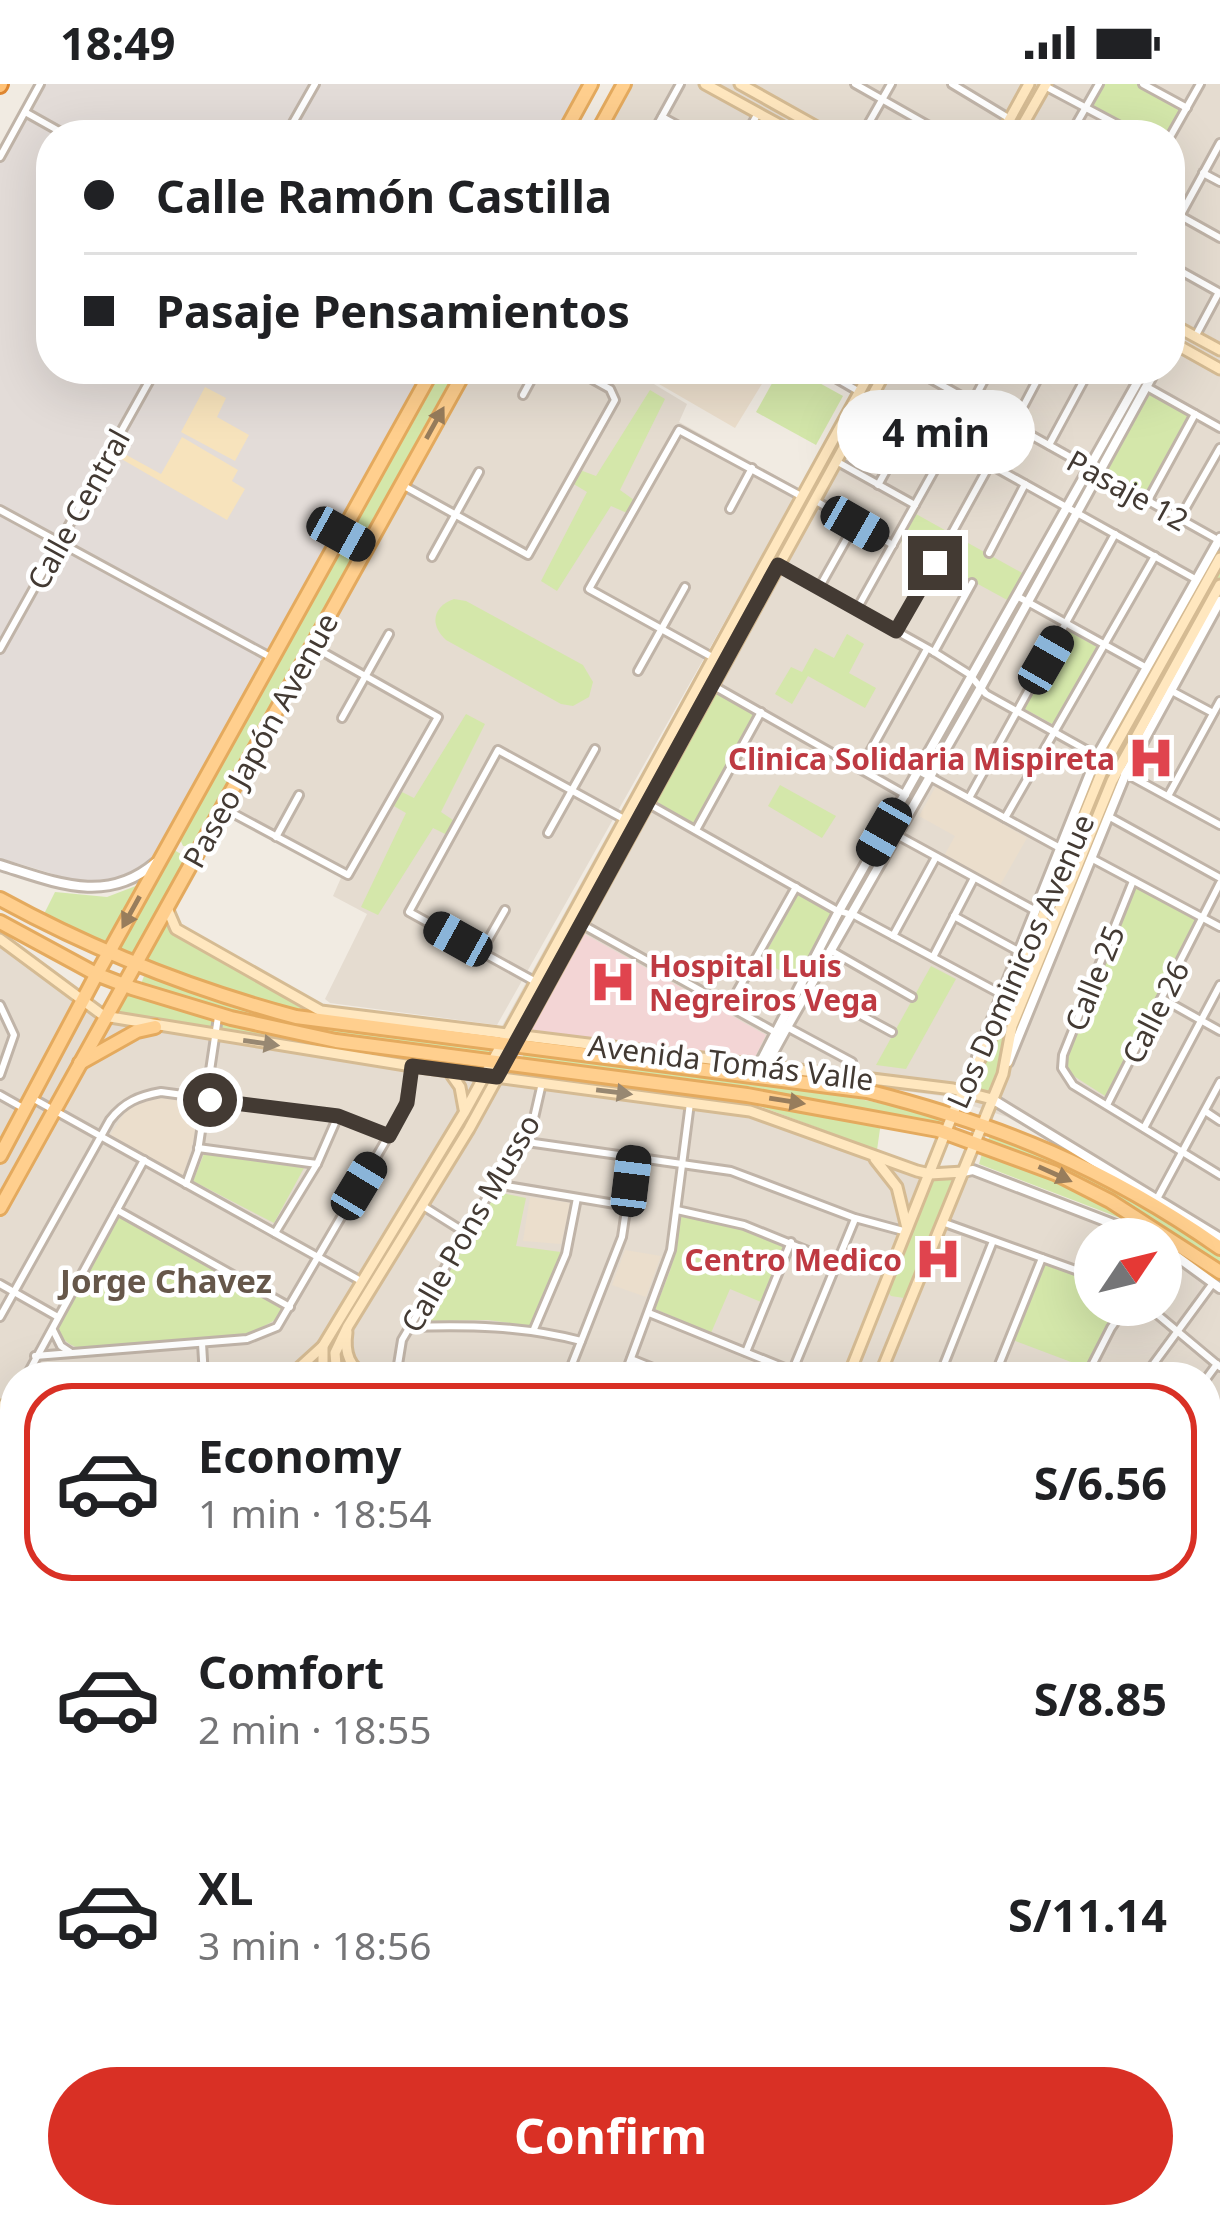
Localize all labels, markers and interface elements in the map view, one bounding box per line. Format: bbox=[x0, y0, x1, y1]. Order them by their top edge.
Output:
text: 18:49 bbox=[60, 12, 176, 73]
text: Calle Ramón Castilla bbox=[156, 165, 612, 226]
text: Pasaje Pensamientos bbox=[156, 280, 630, 341]
callout: 4 min bbox=[836, 389, 1034, 473]
text: 4 min bbox=[882, 405, 990, 458]
one-way arrow bbox=[424, 406, 445, 440]
street label: Calle Central bbox=[17, 421, 139, 597]
street label: Pasaje 12 bbox=[1060, 440, 1196, 540]
car bbox=[815, 490, 895, 558]
car bbox=[301, 501, 381, 567]
route end bbox=[908, 536, 962, 590]
street label: Paseo Japón Avenue bbox=[173, 605, 347, 875]
car bbox=[1012, 620, 1080, 700]
hospital icon: Clinica Solidaria Mispireta bbox=[1126, 733, 1176, 783]
place label: Clinica Solidaria Mispireta bbox=[728, 738, 1115, 779]
car bbox=[850, 792, 918, 872]
street label: Los Dominicos Avenue bbox=[937, 807, 1103, 1115]
one-way arrow bbox=[121, 895, 142, 929]
car bbox=[418, 906, 498, 972]
street label: Calle 25 bbox=[1054, 919, 1134, 1037]
place label: Hospital Luis Negreiros Vega bbox=[649, 945, 878, 1020]
street label: Calle 26 bbox=[1112, 954, 1198, 1070]
hospital icon: Hospital Luis Negreiros Vega bbox=[588, 957, 638, 1007]
street label: Avenida Tomás Valle bbox=[586, 1024, 876, 1100]
one-way arrow bbox=[242, 1034, 280, 1053]
route start bbox=[183, 1073, 237, 1127]
one-way arrow bbox=[595, 1083, 633, 1102]
one-way arrow bbox=[769, 1092, 806, 1111]
street label: Calle Pons Musso bbox=[391, 1106, 549, 1340]
car bbox=[609, 1143, 653, 1219]
car bbox=[325, 1146, 393, 1226]
one-way arrow bbox=[1038, 1164, 1073, 1184]
north arrow bbox=[1074, 1218, 1182, 1326]
map controls bbox=[1074, 1218, 1182, 1326]
hospital icon: Centro Medico bbox=[913, 1234, 963, 1284]
place label: Centro Medico bbox=[685, 1239, 902, 1280]
district label: Jorge Chavez bbox=[57, 1258, 272, 1303]
text: Economy bbox=[198, 1425, 402, 1486]
icon: car bbox=[54, 1428, 162, 1536]
text: S/6.56 bbox=[1034, 1452, 1167, 1513]
text: 1 min · 18:54 bbox=[198, 1486, 432, 1539]
text: Comfort bbox=[198, 1641, 384, 1702]
icon: car bbox=[54, 1644, 162, 1752]
text: S/8.85 bbox=[1034, 1668, 1167, 1729]
text: 2 min · 18:55 bbox=[198, 1702, 432, 1755]
text: XL bbox=[198, 1857, 253, 1918]
icon: car bbox=[54, 1860, 162, 1968]
text: S/11.14 bbox=[1008, 1884, 1167, 1945]
text: 3 min · 18:56 bbox=[198, 1918, 432, 1971]
button: Confirm bbox=[48, 2067, 1173, 2205]

